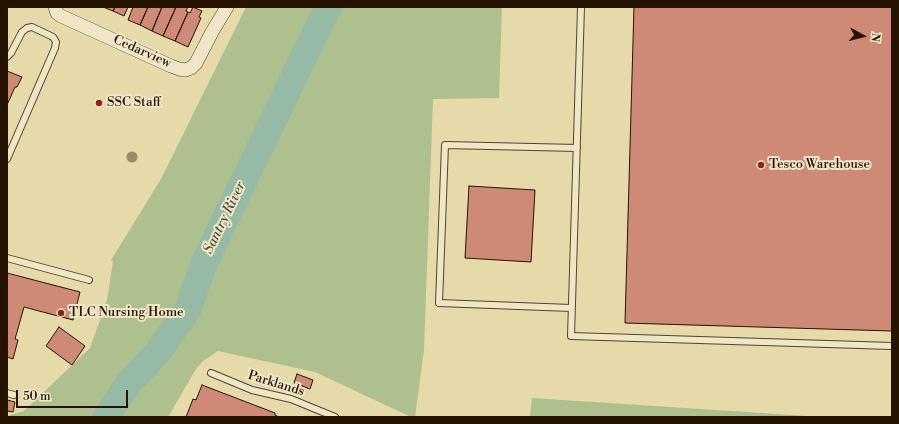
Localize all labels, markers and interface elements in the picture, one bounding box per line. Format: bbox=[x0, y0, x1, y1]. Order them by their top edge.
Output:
north arrow bbox=[843, 16, 883, 56]
street label: Cedarview bbox=[111, 32, 173, 72]
text: N bbox=[867, 32, 882, 43]
place label: SSC Staff bbox=[107, 95, 161, 111]
marker: SSC Staff bbox=[94, 98, 104, 108]
place label: Tesco Warehouse bbox=[769, 157, 870, 173]
marker: Tesco Warehouse bbox=[756, 160, 766, 170]
water label: Santry River bbox=[200, 179, 250, 257]
place label: TLC Nursing Home bbox=[69, 305, 184, 321]
marker: TLC Nursing Home bbox=[56, 308, 66, 318]
street label: Parklands bbox=[246, 368, 306, 400]
scale bar bbox=[18, 382, 130, 408]
text: 50 m bbox=[23, 389, 51, 404]

